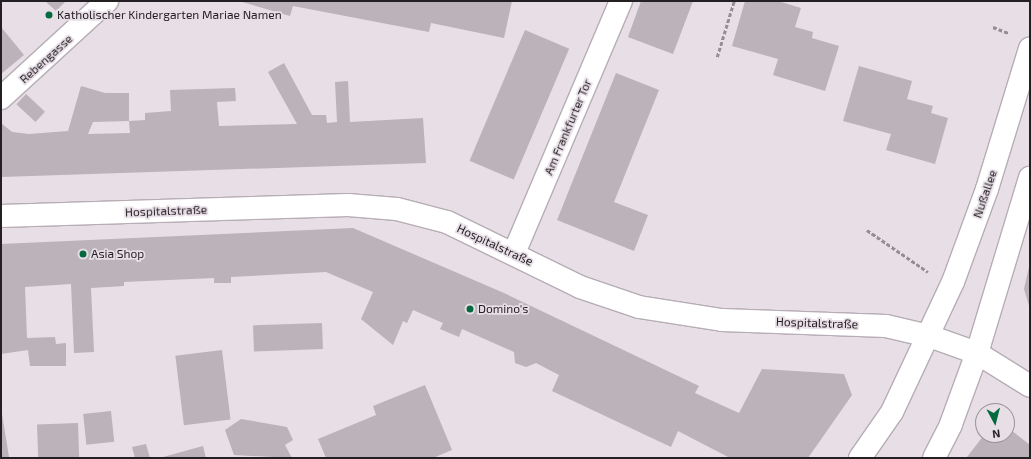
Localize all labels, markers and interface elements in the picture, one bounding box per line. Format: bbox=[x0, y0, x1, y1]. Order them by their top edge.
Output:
place label: Katholischer Kindergarten Mariae Namen bbox=[57, 8, 282, 22]
marker: Katholischer Kindergarten Mariae Namen bbox=[44, 10, 54, 20]
street label: Rebengasse bbox=[17, 32, 75, 86]
street label: Am Frankfurter Tor bbox=[541, 77, 595, 177]
street label: Nußallee bbox=[970, 168, 1000, 220]
street label: Hospitalstraße bbox=[125, 202, 207, 220]
street label: Hospitalstraße bbox=[455, 221, 535, 269]
place label: Asia Shop bbox=[91, 247, 144, 261]
marker: Asia Shop bbox=[78, 249, 88, 259]
place label: Domino's bbox=[478, 302, 528, 316]
marker: Domino's bbox=[465, 304, 475, 314]
street label: Hospitalstraße bbox=[776, 314, 858, 332]
north arrow bbox=[975, 403, 1015, 443]
text: N bbox=[992, 427, 1001, 441]

